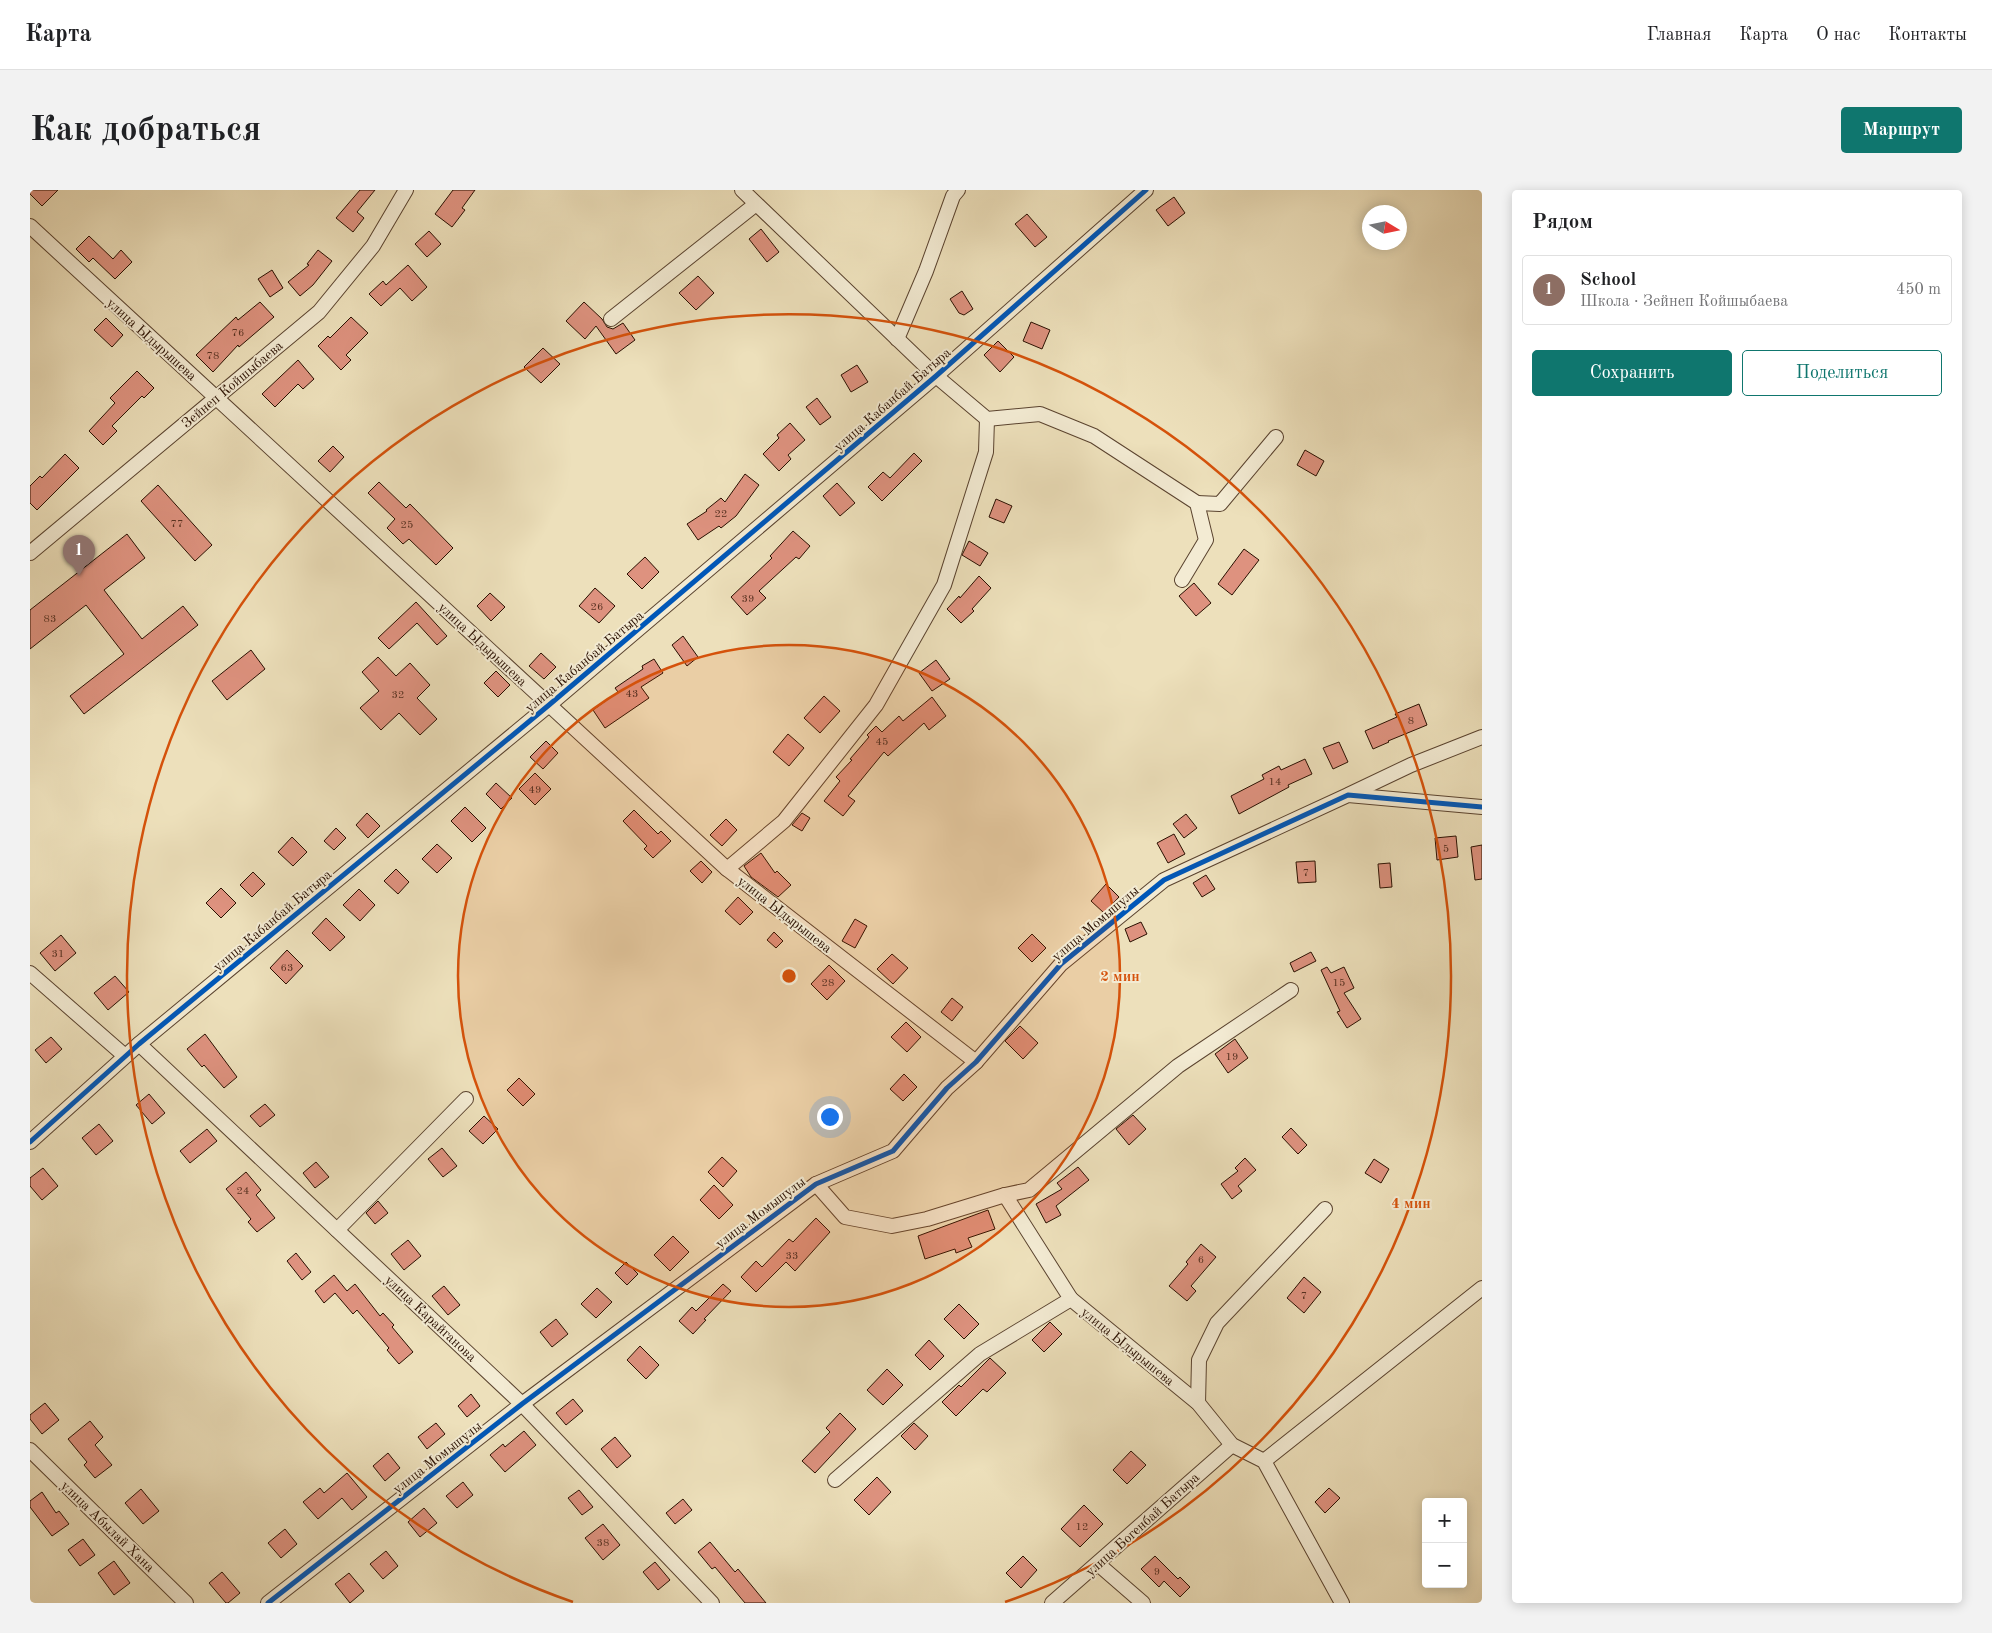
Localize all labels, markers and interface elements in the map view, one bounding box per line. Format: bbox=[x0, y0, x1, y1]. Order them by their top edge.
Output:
text: Карта bbox=[25, 23, 92, 47]
text: Главная bbox=[1647, 26, 1711, 44]
text: Карта bbox=[1739, 26, 1788, 44]
text: О нас bbox=[1816, 26, 1860, 44]
text: Контакты bbox=[1888, 26, 1967, 44]
button: Маршрут bbox=[1841, 107, 1962, 153]
text: Как добраться bbox=[30, 113, 261, 148]
north arrow bbox=[1362, 205, 1407, 250]
text: Рядом bbox=[1532, 212, 1593, 233]
text: School bbox=[1580, 271, 1636, 290]
text: 1 bbox=[1544, 282, 1554, 298]
text: 450 m bbox=[1896, 282, 1941, 298]
text: Школа · Зейнеп Койшыбаева bbox=[1580, 294, 1788, 310]
street label: улица Ыдырышева bbox=[104, 296, 199, 384]
house number: 76 bbox=[232, 328, 244, 339]
street label: Зейнеп Койшыбаева bbox=[180, 339, 286, 431]
street label: улица Кабанбай Батыра bbox=[832, 345, 954, 454]
button: Сохранить bbox=[1532, 350, 1732, 396]
button: Поделиться bbox=[1742, 350, 1942, 396]
house number: 78 bbox=[207, 351, 219, 362]
house number: 22 bbox=[715, 509, 727, 520]
house number: 77 bbox=[171, 519, 183, 530]
house number: 25 bbox=[401, 520, 413, 531]
pin: 1 bbox=[63, 535, 95, 576]
house number: 39 bbox=[742, 594, 754, 605]
street label: улица Ыдырышева bbox=[435, 600, 529, 689]
house number: 26 bbox=[591, 602, 603, 613]
street label: улица Кабанбай Батыра bbox=[523, 608, 647, 715]
house number: 83 bbox=[44, 614, 56, 625]
house number: 43 bbox=[626, 689, 638, 700]
house number: 32 bbox=[392, 690, 404, 701]
house number: 8 bbox=[1408, 716, 1414, 727]
house number: 45 bbox=[876, 737, 888, 748]
house number: 14 bbox=[1269, 777, 1281, 788]
house number: 49 bbox=[529, 785, 541, 796]
house number: 5 bbox=[1443, 844, 1449, 855]
street label: улица Кабанбай Батыра bbox=[211, 867, 335, 974]
house number: 7 bbox=[1303, 868, 1309, 879]
street label: улица Ыдырышева bbox=[735, 874, 834, 956]
street label: улица Момышулы bbox=[1050, 884, 1142, 964]
house number: 31 bbox=[52, 949, 64, 960]
house number: 63 bbox=[281, 963, 293, 974]
centre of rings bbox=[780, 967, 798, 985]
text: 2 мин bbox=[1100, 970, 1140, 985]
house number: 28 bbox=[822, 978, 834, 989]
house number: 15 bbox=[1333, 978, 1345, 989]
house number: 19 bbox=[1226, 1052, 1238, 1063]
your location bbox=[817, 1104, 843, 1130]
street label: улица Момышулы bbox=[713, 1175, 808, 1251]
house number: 24 bbox=[237, 1186, 249, 1197]
text: 4 мин bbox=[1391, 1197, 1431, 1212]
house number: 33 bbox=[786, 1251, 798, 1262]
house number: 6 bbox=[1198, 1255, 1204, 1266]
street label: улица Карайганова bbox=[382, 1273, 479, 1365]
house number: 7 bbox=[1301, 1291, 1307, 1302]
street label: улица Ыдырышева bbox=[1078, 1305, 1177, 1389]
street label: улица Момышулы bbox=[391, 1419, 485, 1497]
street label: улица Богенбай Батыра bbox=[1083, 1470, 1202, 1579]
street label: улица Абылай Хана bbox=[58, 1479, 157, 1575]
map controls bbox=[1422, 1498, 1467, 1588]
button: + bbox=[1422, 1498, 1467, 1543]
house number: 12 bbox=[1076, 1522, 1088, 1533]
house number: 38 bbox=[597, 1538, 609, 1549]
button: − bbox=[1422, 1543, 1467, 1588]
house number: 9 bbox=[1154, 1567, 1160, 1578]

